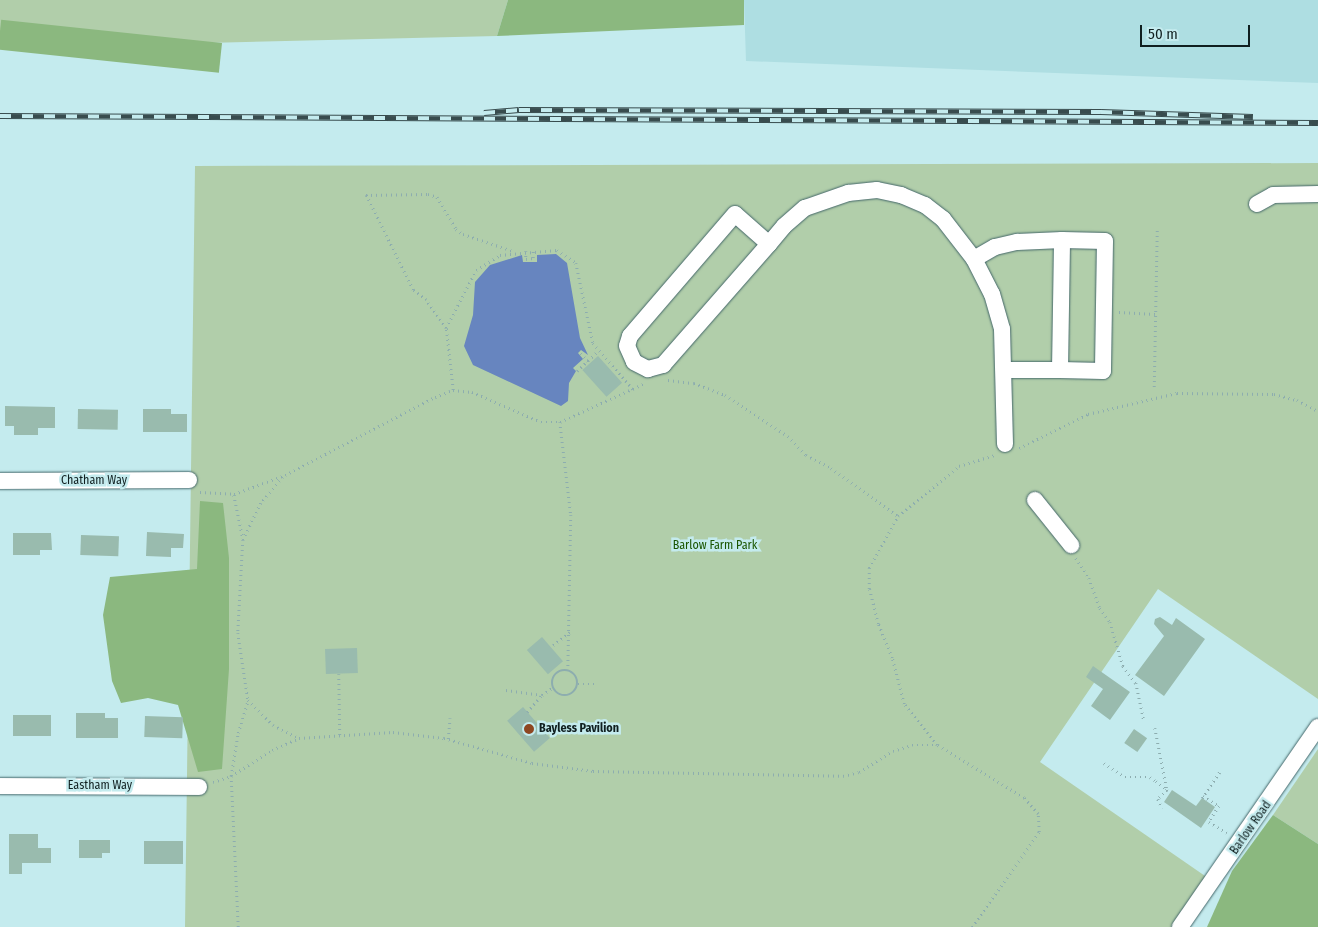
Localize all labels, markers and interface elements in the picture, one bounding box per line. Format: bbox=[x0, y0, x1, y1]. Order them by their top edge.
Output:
scale bar bbox=[1143, 15, 1253, 47]
text: 50 m bbox=[1148, 25, 1178, 43]
street label: Chatham Way bbox=[61, 474, 127, 488]
park label: Barlow Farm Park bbox=[673, 539, 757, 553]
place label: Bayless Pavilion bbox=[539, 722, 619, 736]
marker: Bayless Pavilion bbox=[523, 723, 535, 735]
street label: Eastham Way bbox=[68, 779, 132, 793]
street label: Barlow Road bbox=[1227, 799, 1275, 857]

